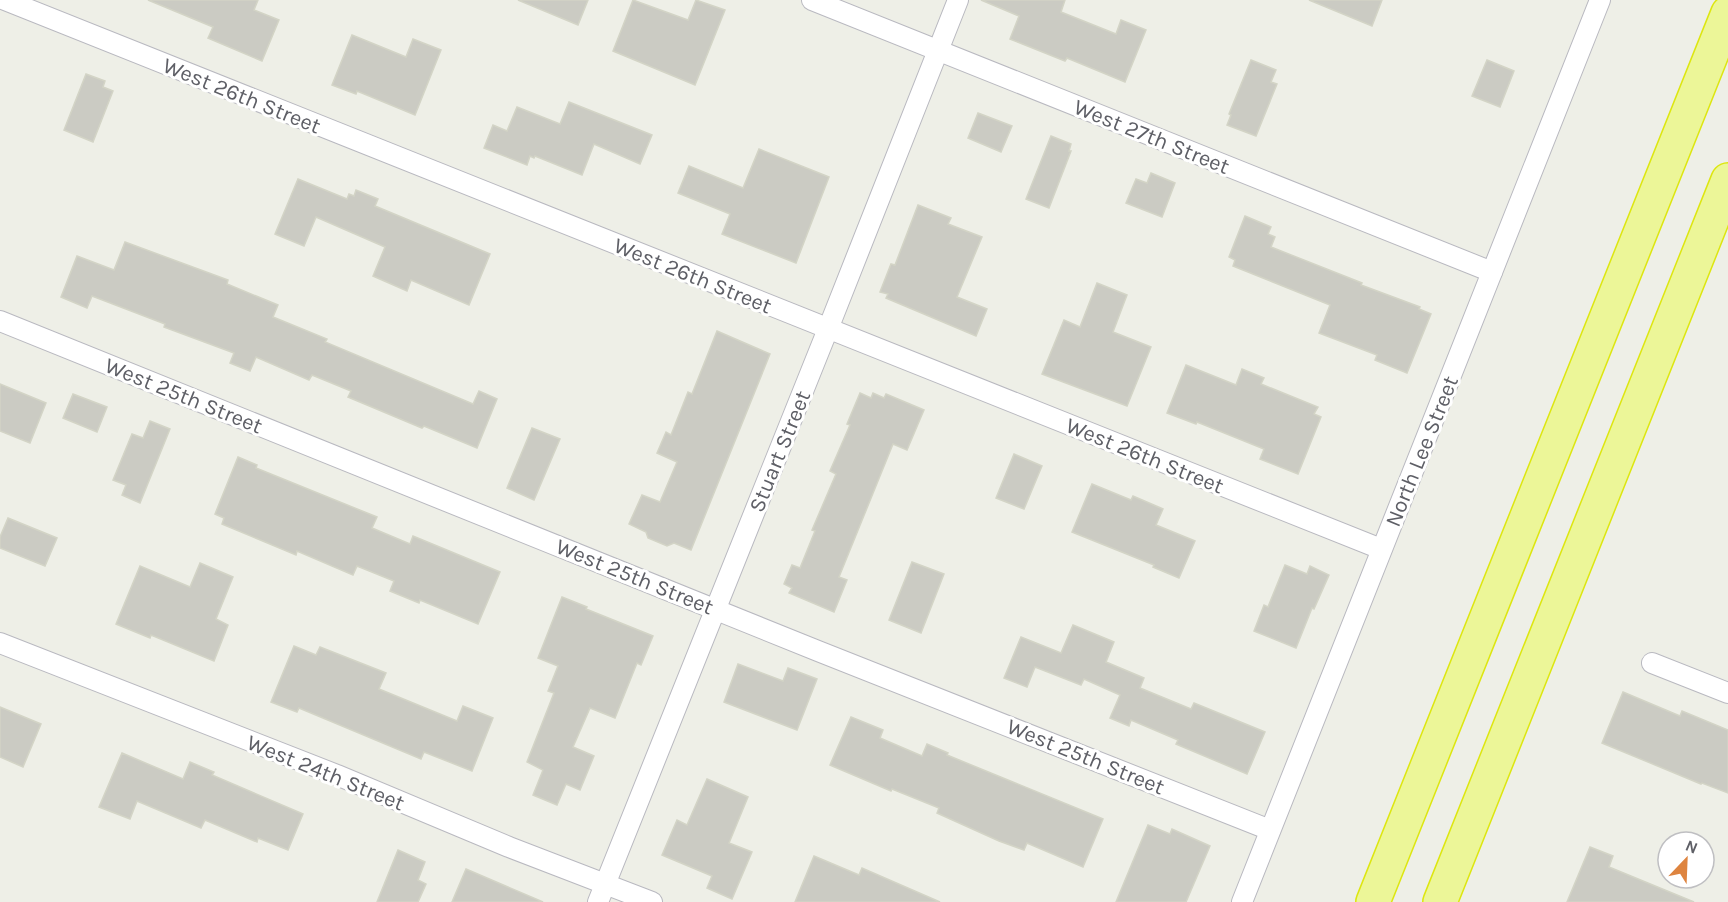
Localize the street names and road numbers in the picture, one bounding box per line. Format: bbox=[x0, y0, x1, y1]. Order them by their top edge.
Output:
street label: West 26th Street bbox=[159, 52, 324, 139]
street label: West 27th Street bbox=[1070, 94, 1233, 180]
street label: West 26th Street bbox=[610, 232, 775, 319]
street label: West 25th Street bbox=[101, 352, 266, 439]
street label: North Lee Street bbox=[1380, 372, 1464, 531]
street label: Stuart Street bbox=[744, 387, 816, 516]
street label: West 26th Street bbox=[1062, 412, 1227, 499]
street label: West 25th Street bbox=[552, 533, 717, 620]
street label: West 25th Street bbox=[1003, 713, 1168, 800]
street label: West 24th Street bbox=[243, 729, 408, 816]

